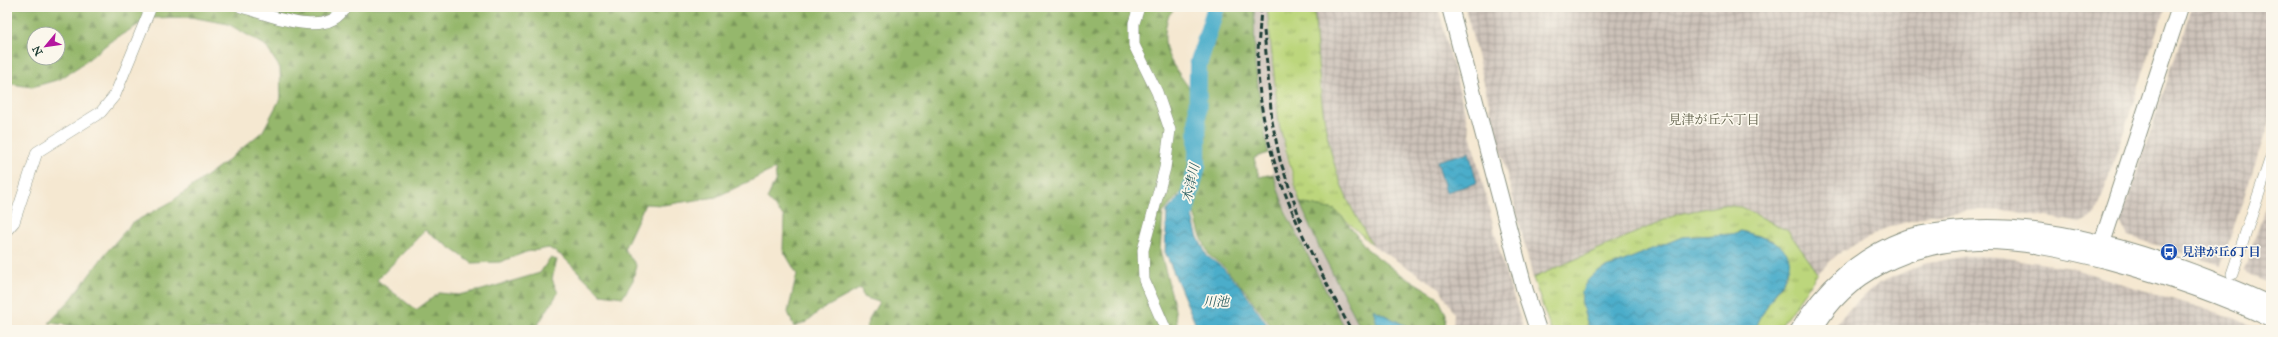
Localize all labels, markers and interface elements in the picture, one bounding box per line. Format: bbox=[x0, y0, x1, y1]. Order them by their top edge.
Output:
north arrow bbox=[26, 26, 66, 66]
text: N bbox=[29, 43, 46, 58]
district label: 見津が丘六丁目 bbox=[1668, 112, 1760, 128]
water label: 木津川 bbox=[1179, 160, 1204, 204]
bus stop icon: 見津が丘6丁目 bbox=[2159, 242, 2179, 262]
place label: 見津が丘6丁目 bbox=[2182, 245, 2260, 259]
water label: 川池 bbox=[1203, 294, 1231, 310]

